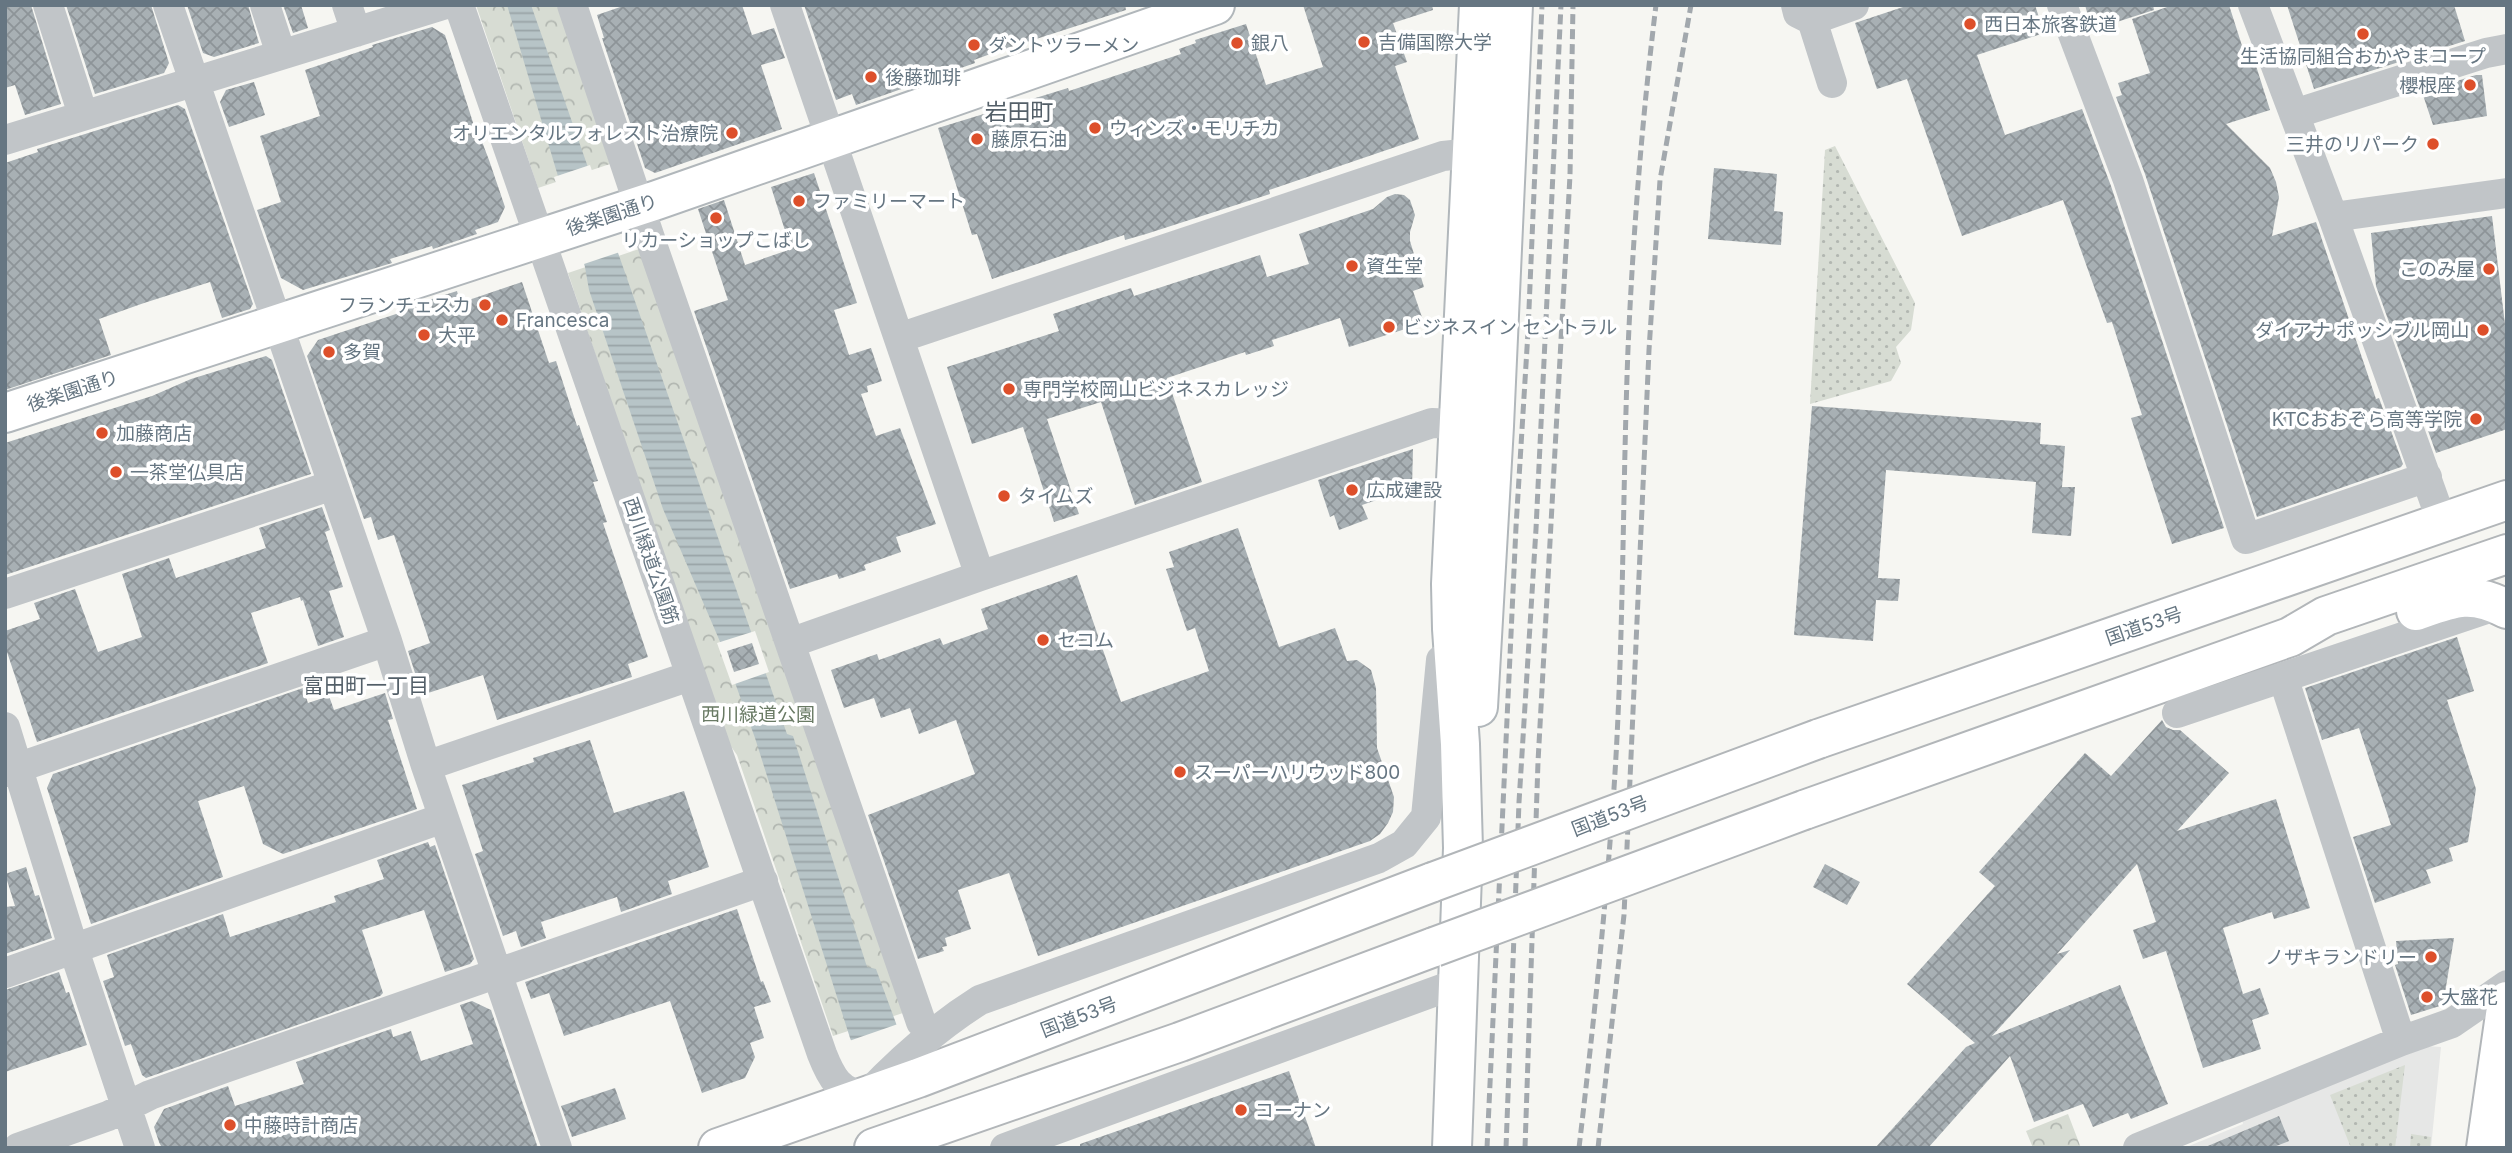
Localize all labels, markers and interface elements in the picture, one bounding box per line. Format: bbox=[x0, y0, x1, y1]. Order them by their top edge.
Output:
place label: 西日本旅客鉄道 bbox=[1984, 13, 2117, 36]
marker: 西日本旅客鉄道 bbox=[1962, 16, 1978, 32]
marker: 生活協同組合おかやまコープ bbox=[2355, 26, 2371, 42]
place label: 吉備国際大学 bbox=[1378, 31, 1492, 54]
place label: 銀八 bbox=[1251, 32, 1289, 55]
place label: ダントツラーメン bbox=[988, 34, 1139, 57]
marker: 吉備国際大学 bbox=[1356, 34, 1372, 50]
marker: 銀八 bbox=[1229, 35, 1245, 51]
marker: ダントツラーメン bbox=[966, 37, 982, 53]
place label: 生活協同組合おかやまコープ bbox=[2240, 45, 2486, 68]
place label: 後藤珈琲 bbox=[885, 66, 961, 89]
marker: 後藤珈琲 bbox=[863, 69, 879, 85]
place label: 櫻根座 bbox=[2399, 74, 2456, 97]
marker: 櫻根座 bbox=[2462, 77, 2478, 93]
district label: 岩田町 bbox=[985, 98, 1054, 126]
place label: ウィンズ・モリチカ bbox=[1109, 117, 1280, 140]
marker: ウィンズ・モリチカ bbox=[1087, 120, 1103, 136]
place label: オリエンタルフォレスト治療院 bbox=[452, 122, 718, 145]
marker: オリエンタルフォレスト治療院 bbox=[724, 125, 740, 141]
place label: 藤原石油 bbox=[991, 128, 1067, 151]
marker: 藤原石油 bbox=[969, 131, 985, 147]
place label: 三井のリパーク bbox=[2286, 133, 2419, 156]
marker: 三井のリパーク bbox=[2425, 136, 2441, 152]
street label: 後楽園通り bbox=[563, 189, 661, 241]
place label: ファミリーマート bbox=[813, 190, 965, 213]
marker: ファミリーマート bbox=[791, 193, 807, 209]
marker: リカーショップこばし bbox=[708, 210, 724, 226]
place label: リカーショップこばし bbox=[621, 229, 811, 252]
place label: 資生堂 bbox=[1366, 255, 1423, 278]
marker: 資生堂 bbox=[1344, 258, 1360, 274]
place label: このみ屋 bbox=[2399, 258, 2475, 281]
marker: このみ屋 bbox=[2481, 261, 2497, 277]
place label: フランチェスカ bbox=[338, 294, 471, 317]
marker: フランチェスカ bbox=[477, 297, 493, 313]
place label: Francesca bbox=[516, 309, 609, 332]
marker: Francesca bbox=[494, 312, 510, 328]
place label: ビジネスイン セントラル bbox=[1403, 316, 1617, 339]
marker: ビジネスイン セントラル bbox=[1381, 319, 1397, 335]
place label: ダイアナ ポッシブル岡山 bbox=[2255, 319, 2469, 342]
marker: ダイアナ ポッシブル岡山 bbox=[2475, 322, 2491, 338]
place label: 大平 bbox=[438, 324, 476, 347]
marker: 大平 bbox=[416, 327, 432, 343]
place label: 多賀 bbox=[343, 341, 381, 364]
marker: 多賀 bbox=[321, 344, 337, 360]
street label: 後楽園通り bbox=[24, 365, 122, 417]
place label: 専門学校岡山ビジネスカレッジ bbox=[1023, 378, 1289, 401]
marker: 専門学校岡山ビジネスカレッジ bbox=[1001, 381, 1017, 397]
place label: KTCおおぞら高等学院 bbox=[2272, 408, 2462, 431]
marker: KTCおおぞら高等学院 bbox=[2468, 411, 2484, 427]
place label: 加藤商店 bbox=[116, 422, 192, 445]
marker: 加藤商店 bbox=[94, 425, 110, 441]
place label: 一茶堂仏具店 bbox=[130, 461, 244, 484]
marker: 一茶堂仏具店 bbox=[108, 464, 124, 480]
place label: 広成建設 bbox=[1366, 479, 1442, 502]
marker: 広成建設 bbox=[1344, 482, 1360, 498]
place label: タイムズ bbox=[1018, 485, 1094, 508]
marker: タイムズ bbox=[996, 488, 1012, 504]
street label: 西川緑道公園筋 bbox=[618, 494, 684, 628]
street label: 国道53号 bbox=[2102, 602, 2186, 650]
place label: セコム bbox=[1057, 629, 1114, 652]
marker: セコム bbox=[1035, 632, 1051, 648]
district label: 富田町一丁目 bbox=[303, 673, 429, 698]
park label: 西川緑道公園 bbox=[701, 703, 815, 726]
place label: スーパーハリウッド800 bbox=[1194, 761, 1400, 784]
marker: スーパーハリウッド800 bbox=[1172, 764, 1188, 780]
street label: 国道53号 bbox=[1568, 791, 1652, 841]
place label: ノザキランドリー bbox=[2265, 946, 2417, 969]
marker: ノザキランドリー bbox=[2423, 949, 2439, 965]
place label: 大盛花 bbox=[2441, 986, 2498, 1009]
marker: 大盛花 bbox=[2419, 989, 2435, 1005]
street label: 国道53号 bbox=[1037, 992, 1121, 1042]
place label: コーナン bbox=[1255, 1099, 1331, 1122]
marker: コーナン bbox=[1233, 1102, 1249, 1118]
place label: 中藤時計商店 bbox=[244, 1114, 358, 1137]
marker: 中藤時計商店 bbox=[222, 1117, 238, 1133]

